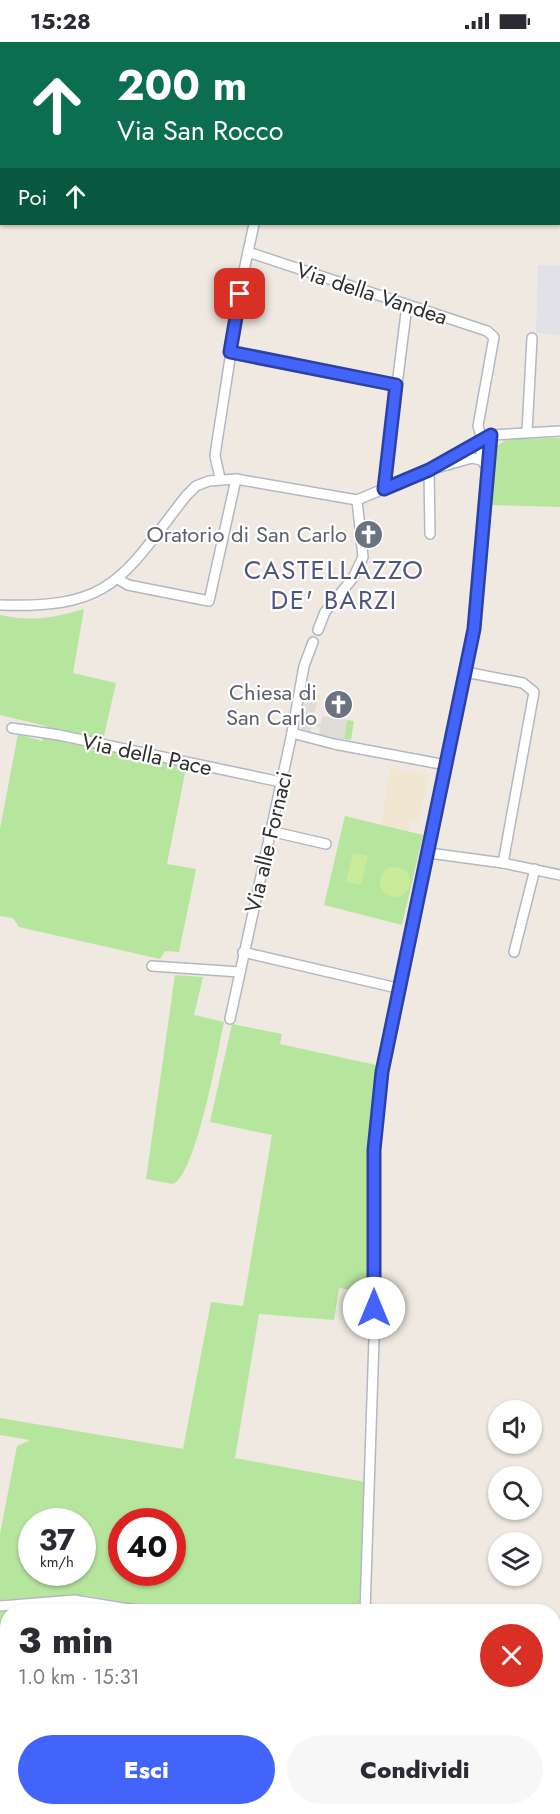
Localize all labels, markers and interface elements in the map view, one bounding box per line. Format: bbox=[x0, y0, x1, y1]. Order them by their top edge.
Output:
text: 15:28 bbox=[30, 5, 91, 37]
text: 200 m bbox=[117, 55, 247, 116]
icon: ahead bbox=[18, 66, 96, 144]
text: Via San Rocco bbox=[117, 111, 283, 150]
icon: ahead bbox=[59, 180, 92, 213]
text: Poi bbox=[18, 181, 47, 213]
street label: Via della Vandea bbox=[292, 253, 452, 333]
pin bbox=[214, 268, 265, 319]
icon: arrive bbox=[223, 277, 256, 310]
place label: Oratorio di San Carlo bbox=[146, 518, 347, 550]
church icon: Oratorio di San Carlo bbox=[352, 518, 384, 550]
district label: CASTELLAZZO DE' BARZI bbox=[244, 551, 424, 619]
place label: Chiesa di San Carlo bbox=[226, 676, 317, 733]
church icon: Chiesa di San Carlo bbox=[322, 689, 354, 721]
street label: Via della Pace bbox=[79, 725, 215, 783]
street label: Via alle Fornaci bbox=[236, 768, 300, 916]
position arrow bbox=[342, 1276, 406, 1340]
map controls bbox=[488, 1400, 542, 1586]
button: sound bbox=[488, 1400, 542, 1454]
button: search bbox=[488, 1466, 542, 1520]
speed limit sign: 40 bbox=[108, 1508, 186, 1586]
text: 37 bbox=[39, 1518, 75, 1561]
button: layers bbox=[488, 1532, 542, 1586]
text: km/h bbox=[40, 1551, 74, 1573]
text: 3 min bbox=[18, 1614, 113, 1666]
button: close bbox=[480, 1624, 543, 1687]
text: 1.0 km · 15:31 bbox=[18, 1663, 140, 1692]
button: Esci bbox=[18, 1735, 275, 1804]
button: Condividi bbox=[287, 1735, 543, 1804]

